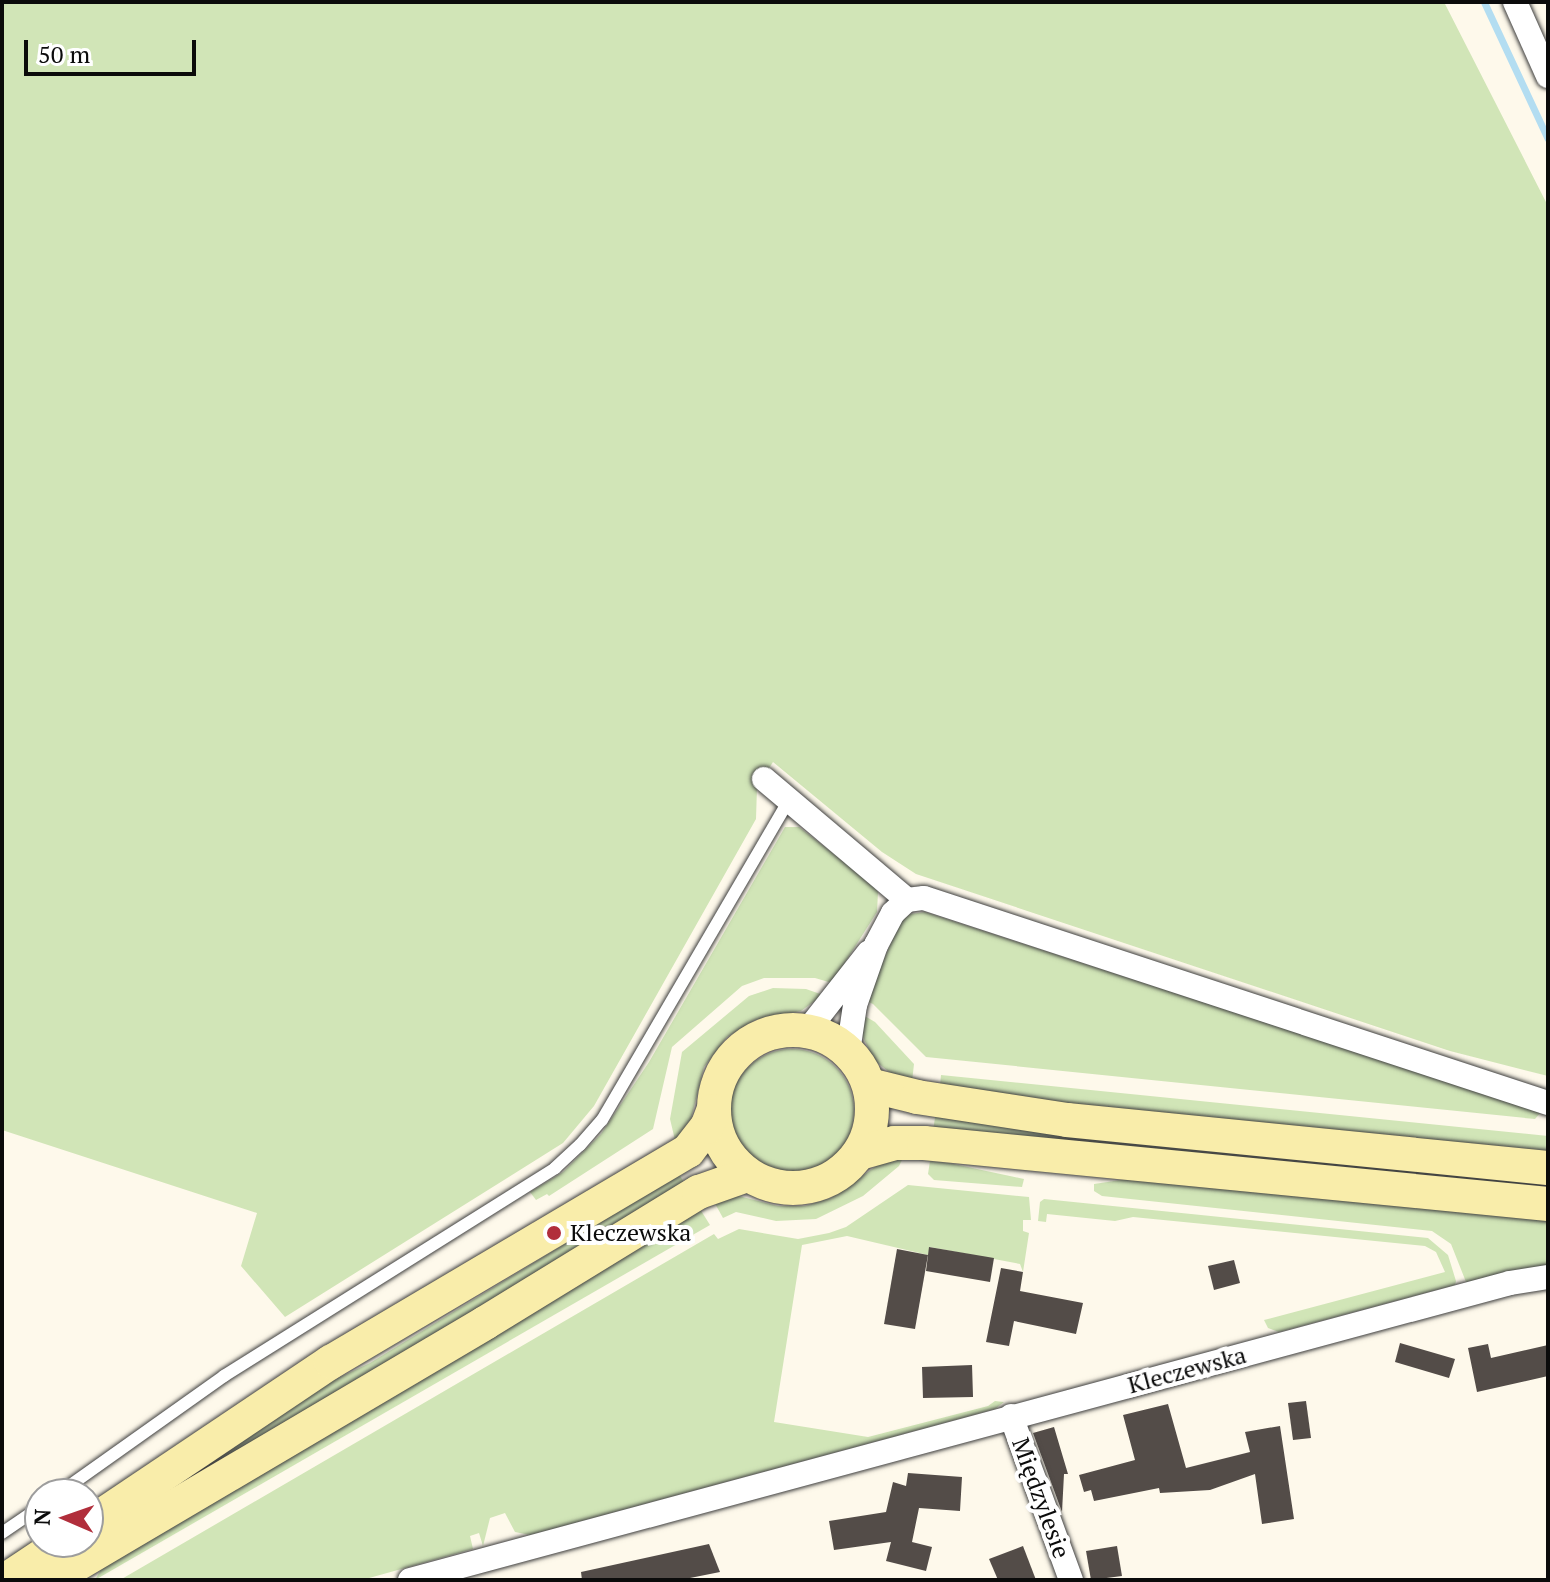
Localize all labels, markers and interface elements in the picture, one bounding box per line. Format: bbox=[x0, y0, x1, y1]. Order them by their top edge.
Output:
scale bar bbox=[28, 24, 200, 74]
text: 50 m bbox=[38, 38, 90, 70]
place label: Kleczewska bbox=[570, 1219, 691, 1247]
marker: Kleczewska bbox=[545, 1224, 563, 1242]
street label: Kleczewska bbox=[1125, 1340, 1249, 1400]
street label: Międzylesie bbox=[1006, 1434, 1076, 1562]
north arrow bbox=[24, 1478, 104, 1558]
text: N bbox=[27, 1508, 56, 1526]

